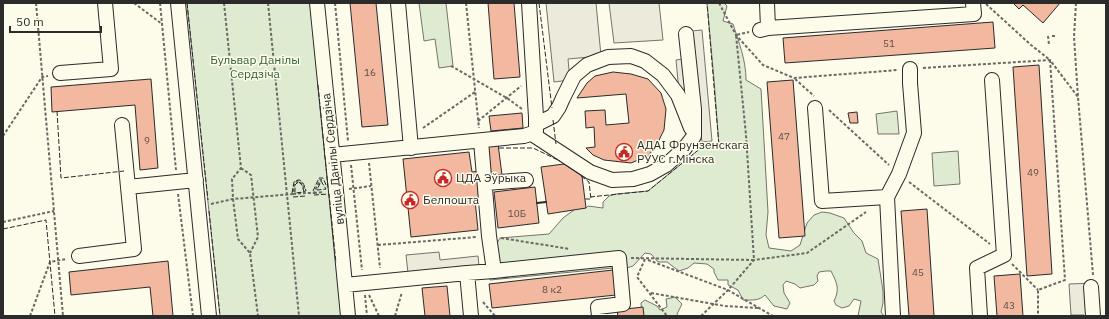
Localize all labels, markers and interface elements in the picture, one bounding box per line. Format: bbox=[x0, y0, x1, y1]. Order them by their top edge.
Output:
scale bar bbox=[10, 8, 101, 34]
text: 50 m bbox=[16, 14, 44, 29]
house number: 51 bbox=[883, 37, 895, 50]
park label: Бульвар Данілы Сердзіча bbox=[210, 52, 300, 81]
house number: 16 bbox=[364, 66, 376, 79]
street label: вуліца Данілы Сердзіча bbox=[318, 92, 347, 226]
house number: 47 bbox=[778, 130, 790, 143]
house number: 9 bbox=[144, 134, 150, 147]
place label: АДАІ Фрунзенскага РУУС г.Мінска bbox=[637, 137, 750, 166]
public building icon: АДАІ Фрунзенскага РУУС г.Мінска bbox=[614, 142, 634, 162]
house number: 49 bbox=[1027, 166, 1039, 179]
public building icon: ЦДА Эўрыка bbox=[433, 168, 453, 188]
place label: ЦДА Эўрыка bbox=[456, 170, 527, 185]
public building icon: Белпошта bbox=[400, 190, 420, 210]
place label: Белпошта bbox=[423, 192, 480, 207]
house number: 10Б bbox=[508, 207, 526, 220]
house number: 45 bbox=[912, 266, 924, 279]
house number: 8 к2 bbox=[542, 283, 562, 296]
house number: 43 bbox=[1003, 299, 1015, 312]

